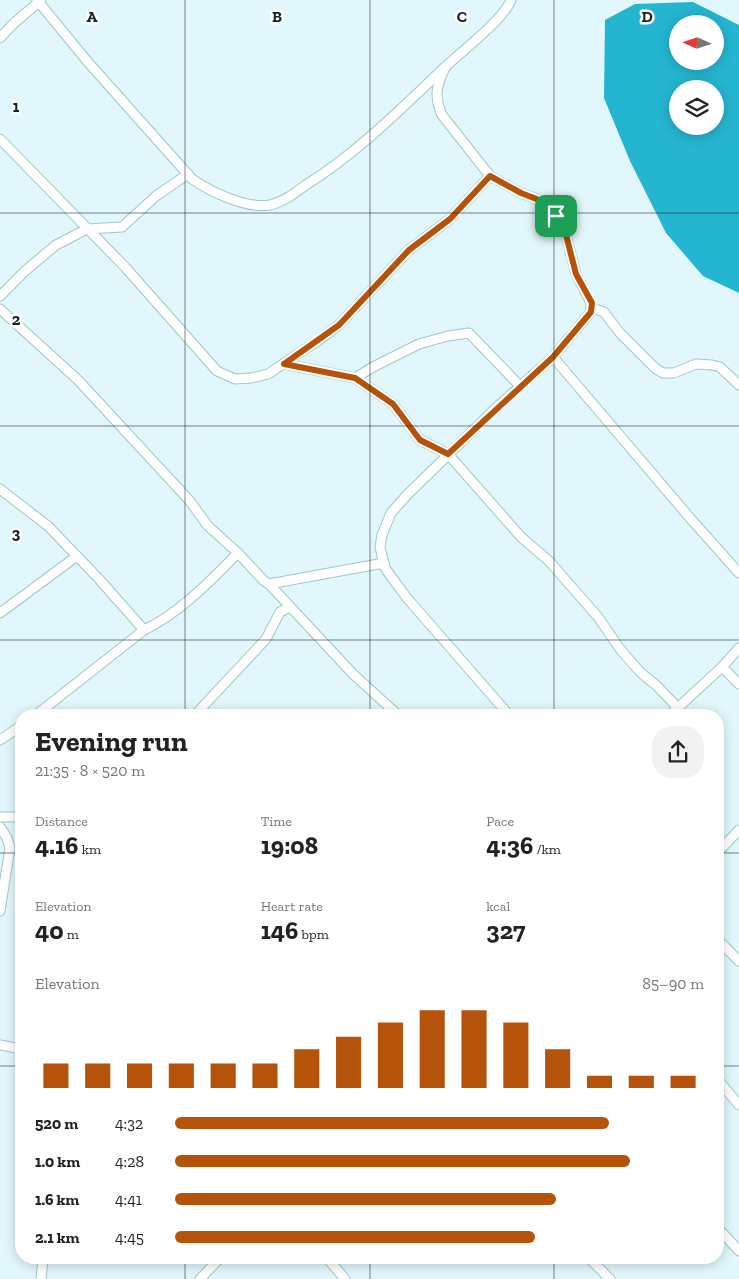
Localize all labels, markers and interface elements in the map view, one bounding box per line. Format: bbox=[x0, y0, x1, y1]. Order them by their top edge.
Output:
text: A bbox=[87, 7, 98, 26]
text: B bbox=[272, 7, 282, 26]
text: C bbox=[457, 7, 467, 26]
text: D bbox=[641, 7, 653, 26]
north arrow bbox=[669, 15, 724, 70]
map controls bbox=[669, 15, 724, 135]
button: layers bbox=[669, 80, 724, 135]
text: 1 bbox=[13, 97, 20, 116]
pin bbox=[535, 195, 577, 237]
icon: arrive bbox=[542, 202, 570, 230]
text: 2 bbox=[12, 310, 21, 329]
text: 3 bbox=[12, 524, 21, 543]
text: Evening run bbox=[35, 725, 188, 758]
button: share bbox=[652, 726, 704, 778]
text: 21:35 · 8 × 520 m bbox=[35, 761, 145, 780]
text: Distance bbox=[35, 813, 88, 830]
text: Time bbox=[261, 813, 292, 830]
text: Pace bbox=[486, 813, 514, 830]
text: 4.16 bbox=[35, 830, 78, 860]
text: 19:08 bbox=[261, 830, 318, 860]
text: 4:36 bbox=[486, 830, 534, 860]
text: km bbox=[78, 841, 101, 858]
text: /km bbox=[534, 841, 561, 858]
text: Elevation bbox=[35, 898, 92, 915]
text: Heart rate bbox=[261, 898, 323, 915]
text: kcal bbox=[486, 898, 510, 915]
text: 40 bbox=[35, 915, 64, 945]
text: 146 bbox=[261, 915, 298, 945]
text: 327 bbox=[486, 915, 525, 945]
text: m bbox=[64, 926, 79, 943]
text: bpm bbox=[298, 926, 329, 943]
text: Elevation bbox=[35, 974, 100, 993]
text: 85–90 m bbox=[642, 974, 704, 993]
text: 520 m bbox=[35, 1114, 78, 1133]
text: 4:32 bbox=[115, 1114, 143, 1133]
text: 1.0 km bbox=[35, 1152, 80, 1171]
text: 4:28 bbox=[115, 1152, 144, 1171]
text: 1.6 km bbox=[35, 1190, 79, 1209]
text: 4:41 bbox=[115, 1190, 142, 1209]
text: 2.1 km bbox=[35, 1228, 80, 1247]
text: 4:45 bbox=[115, 1228, 144, 1247]

